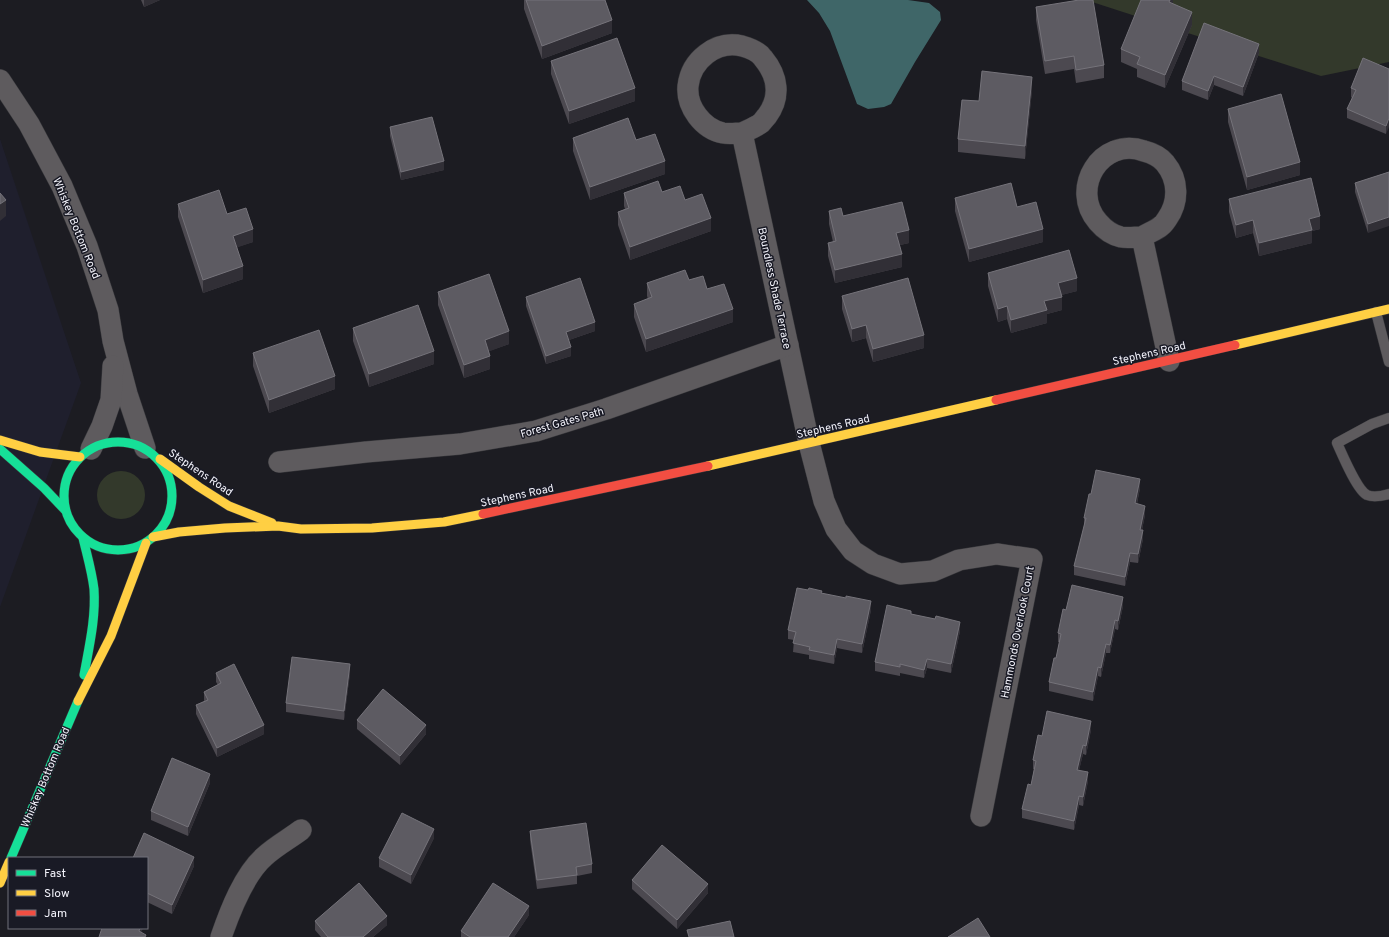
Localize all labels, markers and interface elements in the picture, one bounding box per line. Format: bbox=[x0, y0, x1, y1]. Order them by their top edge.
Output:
street label: Whiskey Bottom Road bbox=[49, 176, 103, 281]
street label: Boundless Shade Terrace bbox=[754, 226, 794, 350]
street label: Stephens Road bbox=[1111, 339, 1187, 369]
street label: Forest Gates Path bbox=[519, 404, 606, 442]
street label: Stephens Road bbox=[795, 412, 871, 442]
street label: Stephens Road bbox=[166, 446, 235, 499]
street label: Stephens Road bbox=[479, 481, 555, 511]
street label: Hammonds Overlook Court bbox=[998, 565, 1038, 699]
street label: Whiskey Bottom Road bbox=[18, 725, 73, 830]
legend bbox=[8, 857, 148, 929]
text: Fast bbox=[44, 866, 66, 882]
text: Slow bbox=[44, 886, 70, 902]
text: Jam bbox=[44, 906, 67, 922]

